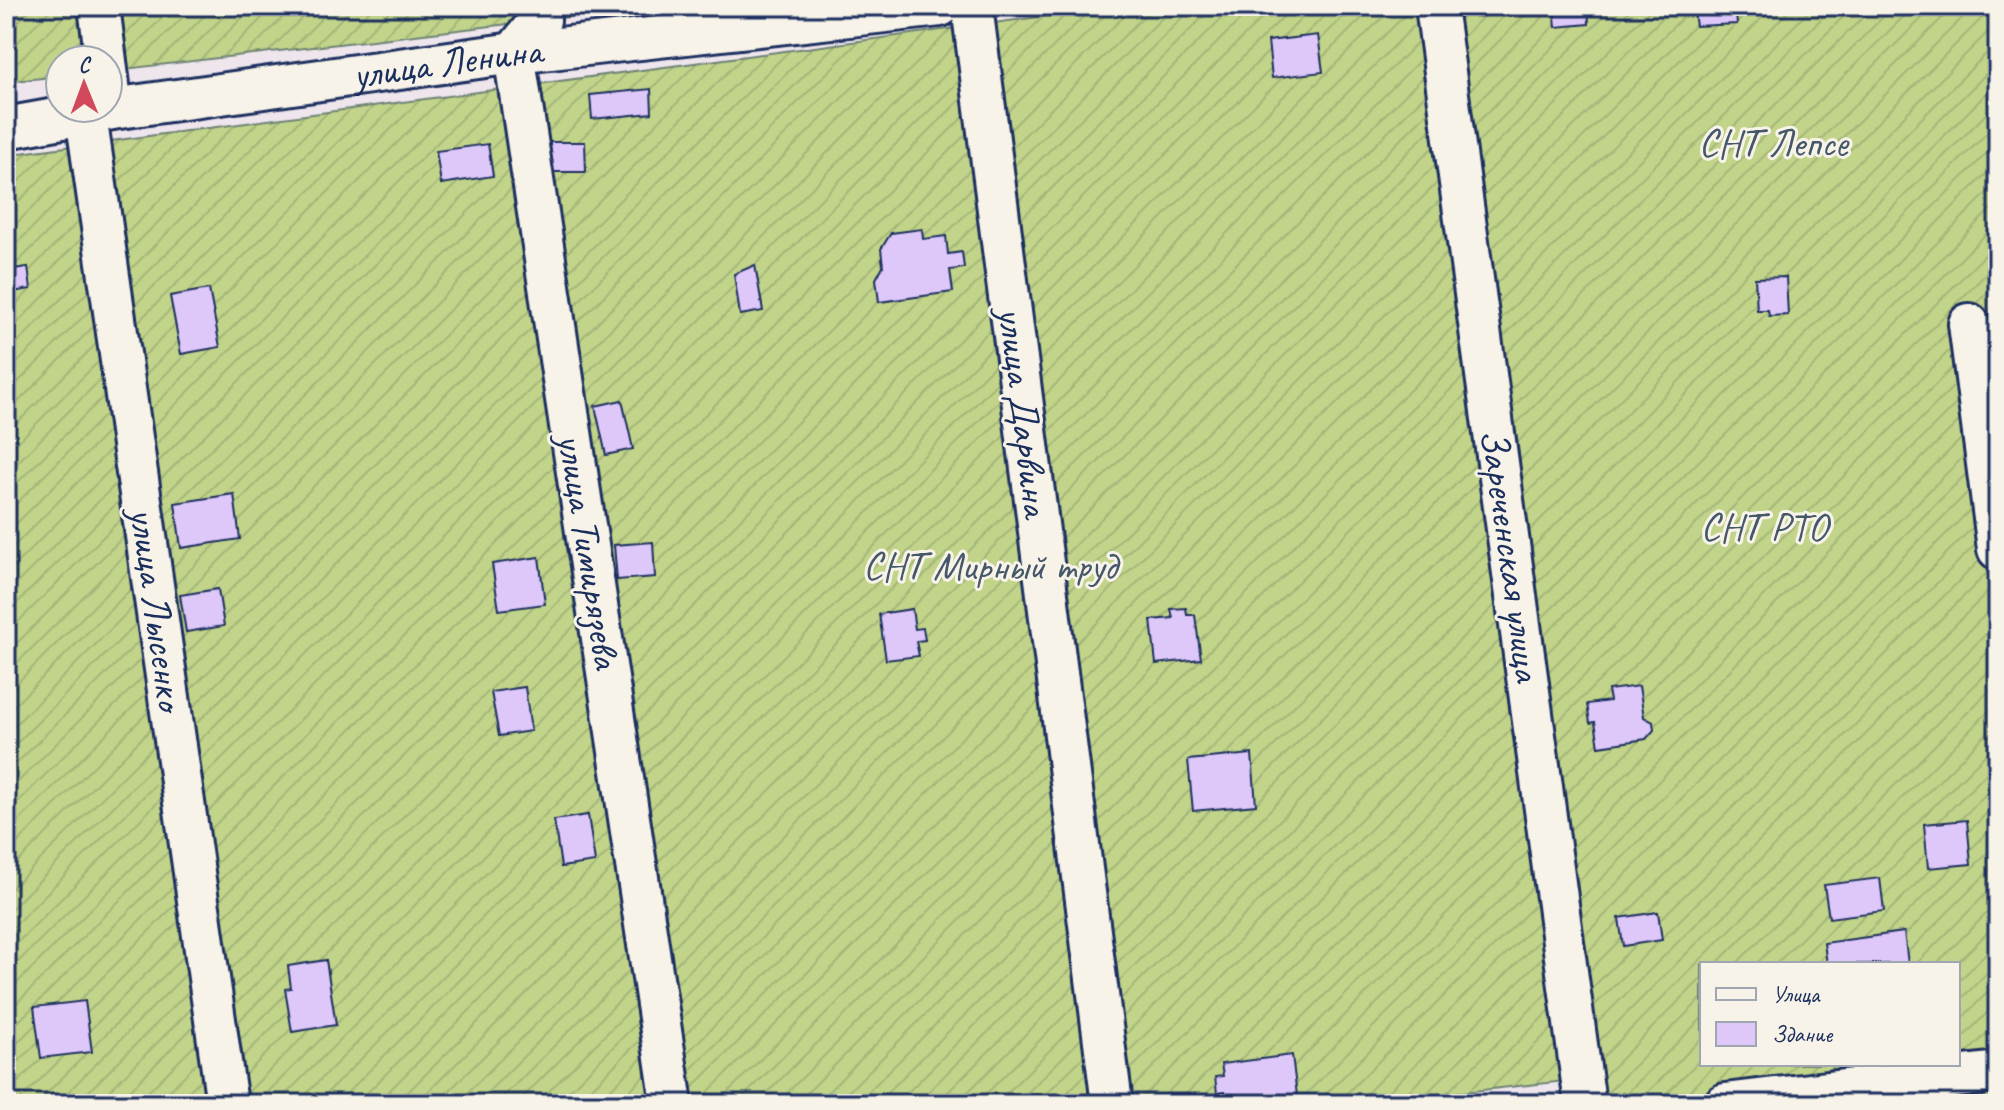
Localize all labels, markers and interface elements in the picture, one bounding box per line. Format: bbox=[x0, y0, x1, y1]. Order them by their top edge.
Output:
street label: улица Ленина bbox=[347, 25, 548, 100]
north arrow bbox=[44, 44, 124, 124]
text: С bbox=[78, 51, 93, 79]
park label: СНТ Лепсе bbox=[1699, 118, 1850, 168]
street label: улица Дарвина bbox=[986, 303, 1062, 523]
street label: Зареченская улица bbox=[1469, 426, 1554, 687]
street label: улица Тимирязева bbox=[545, 428, 633, 675]
park label: СНТ РТО bbox=[1701, 502, 1832, 552]
street label: улица Лысенко bbox=[118, 503, 196, 717]
park label: СНТ Мирный труд bbox=[863, 541, 1121, 591]
legend bbox=[1700, 962, 1960, 1066]
text: Улица bbox=[1772, 979, 1821, 1009]
text: Здание bbox=[1772, 1019, 1834, 1049]

